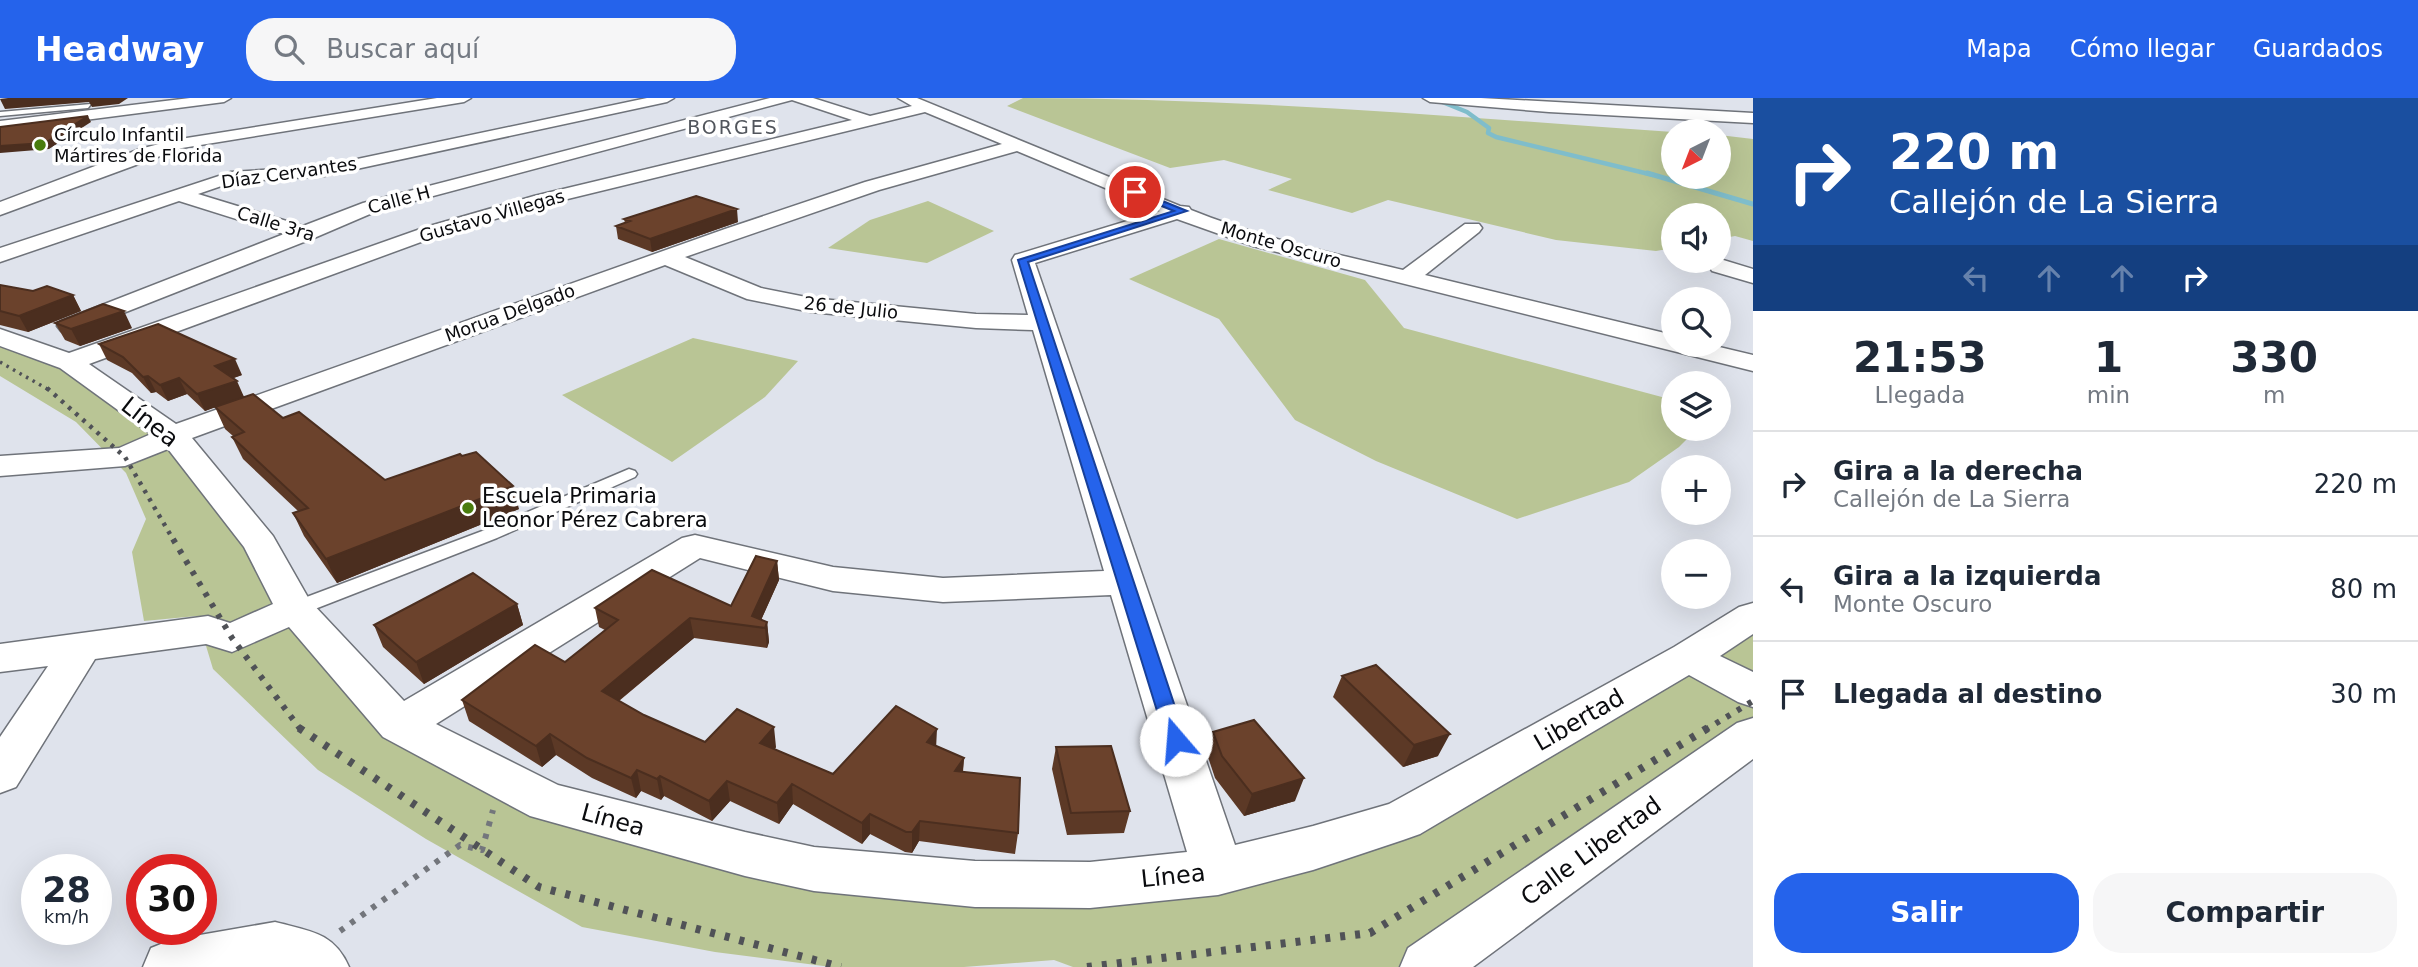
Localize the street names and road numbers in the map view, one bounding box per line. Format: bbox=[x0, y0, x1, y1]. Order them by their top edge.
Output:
street label: Díaz Cervantes bbox=[220, 153, 358, 192]
street label: Calle H bbox=[365, 181, 432, 218]
street label: Gustavo Villegas bbox=[417, 185, 567, 246]
street label: Calle 3ra bbox=[235, 202, 318, 245]
street label: Monte Oscuro bbox=[1218, 217, 1344, 272]
street label: Morua Delgado bbox=[442, 279, 578, 346]
street label: 26 de Julio bbox=[803, 292, 899, 323]
street label: Línea bbox=[116, 391, 184, 453]
street label: Libertad bbox=[1529, 683, 1629, 757]
street label: Calle Libertad bbox=[1515, 791, 1667, 911]
street label: Línea bbox=[578, 798, 648, 842]
street label: Línea bbox=[1139, 859, 1207, 893]

